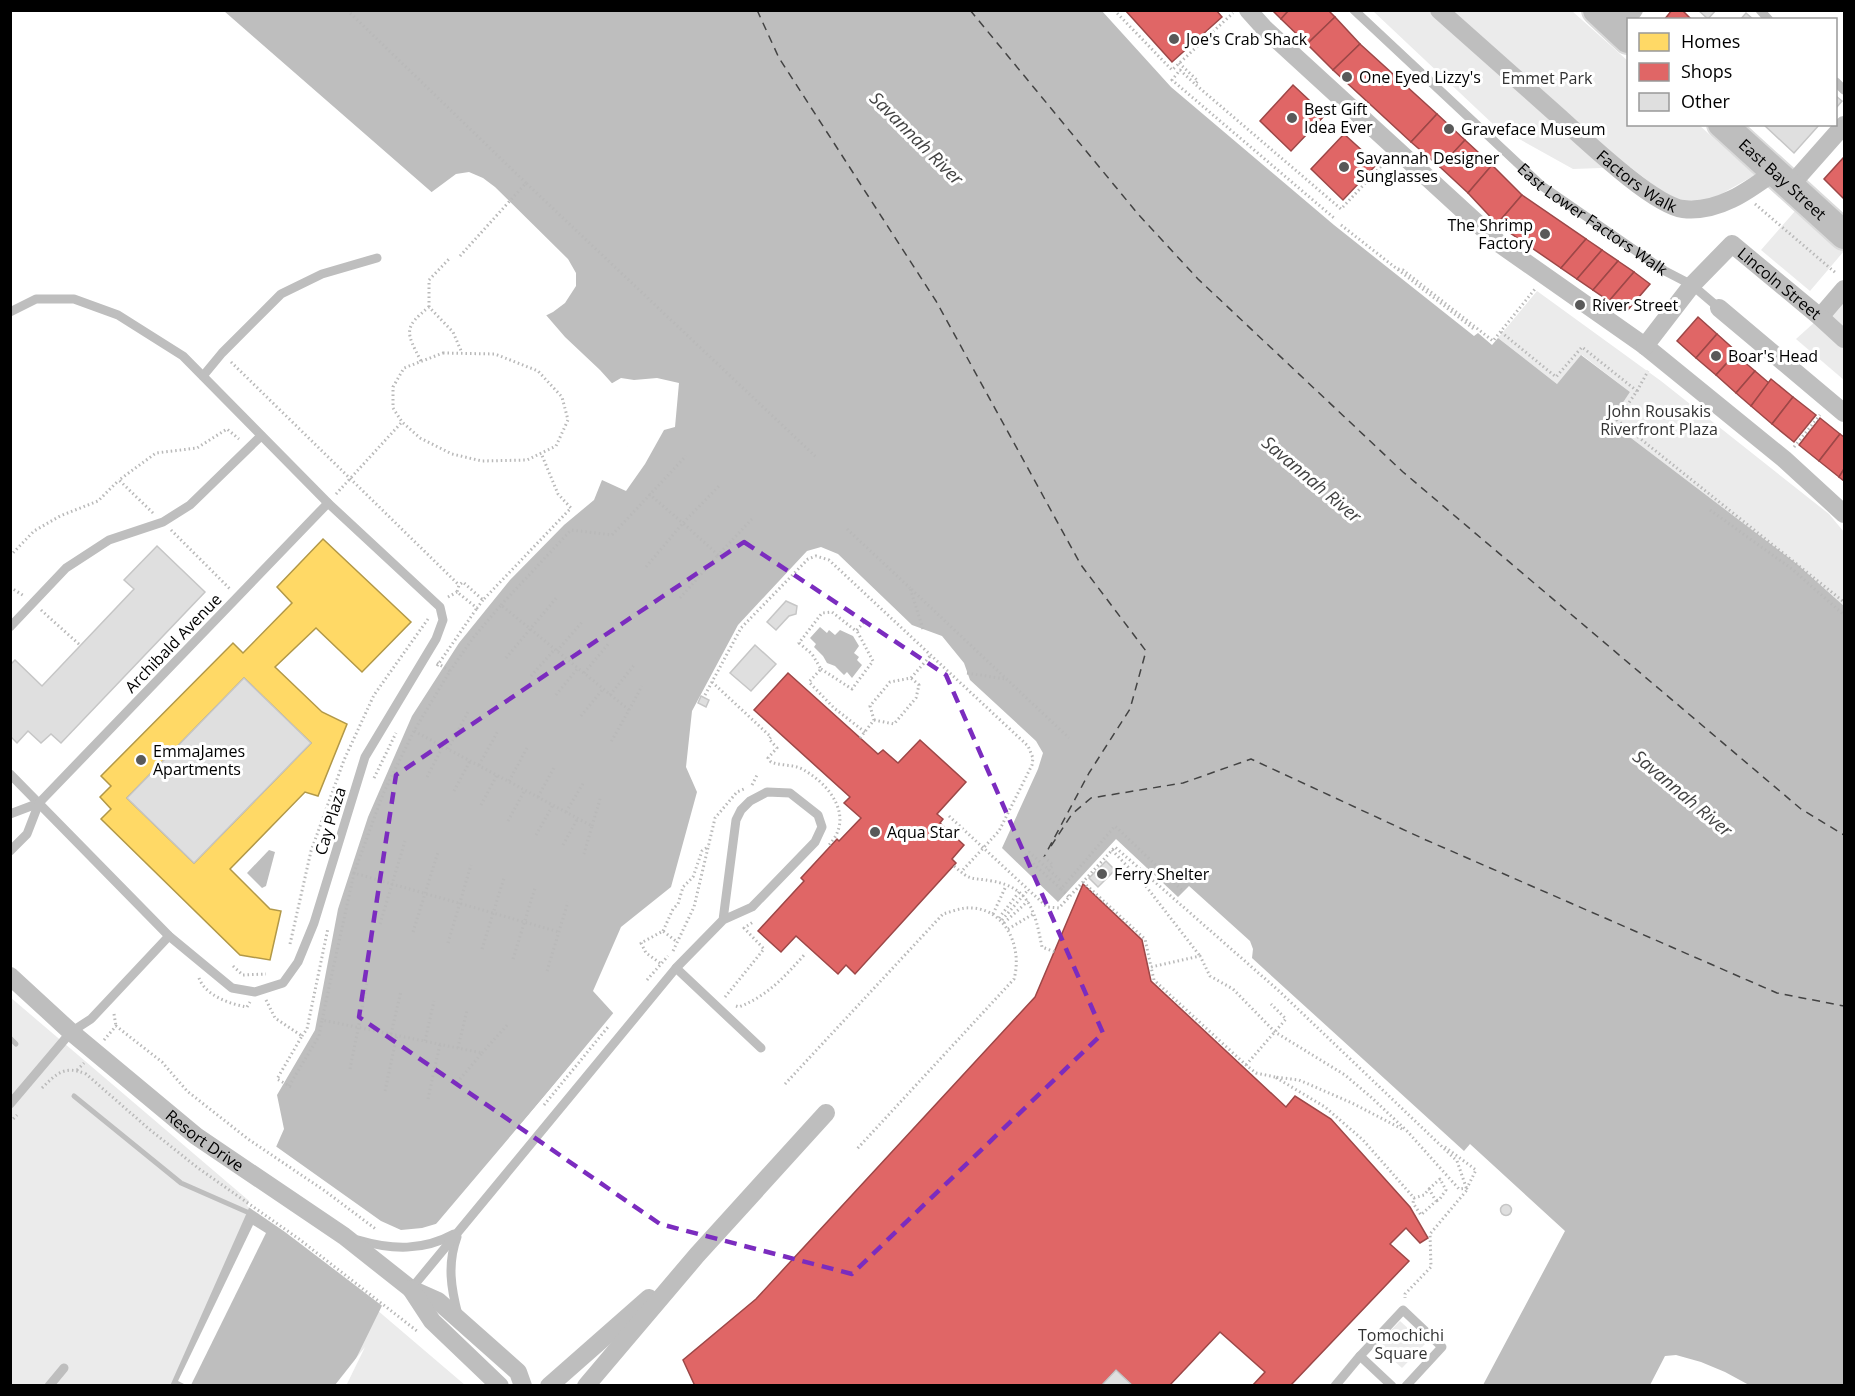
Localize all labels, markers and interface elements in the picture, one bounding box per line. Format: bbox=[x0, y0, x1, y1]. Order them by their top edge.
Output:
legend bbox=[1627, 18, 1837, 126]
place label: Joe's Crab Shack bbox=[1184, 28, 1308, 50]
text: Homes bbox=[1681, 29, 1740, 53]
marker: Joe's Crab Shack bbox=[1167, 32, 1181, 46]
text: Shops bbox=[1681, 59, 1732, 83]
place label: One Eyed Lizzy's bbox=[1359, 66, 1481, 88]
park label: Emmet Park bbox=[1502, 67, 1593, 89]
marker: One Eyed Lizzy's bbox=[1340, 70, 1354, 84]
water label: Savannah River bbox=[865, 86, 970, 191]
text: Other bbox=[1681, 89, 1731, 113]
place label: Best Gift Idea Ever bbox=[1304, 98, 1373, 138]
marker: Best Gift Idea Ever bbox=[1285, 111, 1299, 125]
place label: Graveface Museum bbox=[1461, 118, 1606, 140]
marker: Graveface Museum bbox=[1442, 122, 1456, 136]
street label: East Bay Street bbox=[1734, 134, 1831, 225]
street label: Factors Walk bbox=[1592, 145, 1681, 218]
place label: Savannah Designer Sunglasses bbox=[1356, 147, 1500, 187]
street label: East Lower Factors Walk bbox=[1513, 158, 1673, 281]
marker: Savannah Designer Sunglasses bbox=[1337, 160, 1351, 174]
place label: The Shrimp Factory bbox=[1447, 214, 1534, 254]
marker: The Shrimp Factory bbox=[1538, 227, 1552, 241]
street label: Lincoln Street bbox=[1733, 242, 1826, 325]
place label: River Street bbox=[1592, 294, 1679, 316]
marker: River Street bbox=[1573, 298, 1587, 312]
place label: Boar's Head bbox=[1728, 345, 1818, 367]
marker: Boar's Head bbox=[1709, 349, 1723, 363]
park label: John Rousakis Riverfront Plaza bbox=[1600, 400, 1718, 440]
water label: Savannah River bbox=[1257, 430, 1367, 528]
street label: Archibald Avenue bbox=[120, 588, 226, 698]
place label: EmmaJames Apartments bbox=[153, 740, 245, 780]
water label: Savannah River bbox=[1628, 744, 1738, 842]
marker: EmmaJames Apartments bbox=[134, 753, 148, 767]
street label: Cay Plaza bbox=[309, 784, 351, 858]
place label: Aqua Star bbox=[887, 821, 960, 843]
marker: Aqua Star bbox=[868, 825, 882, 839]
place label: Ferry Shelter bbox=[1114, 863, 1210, 885]
marker: Ferry Shelter bbox=[1095, 867, 1109, 881]
street label: Resort Drive bbox=[161, 1104, 248, 1176]
park label: Tomochichi Square bbox=[1358, 1324, 1444, 1364]

